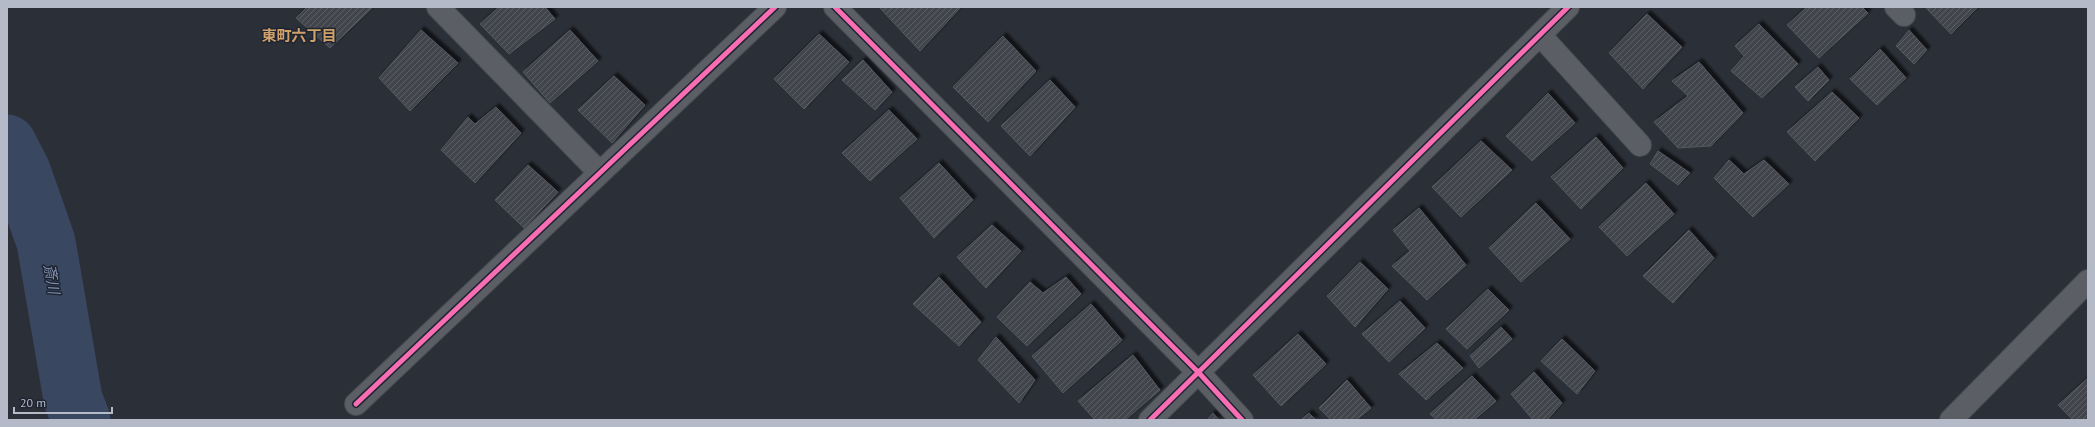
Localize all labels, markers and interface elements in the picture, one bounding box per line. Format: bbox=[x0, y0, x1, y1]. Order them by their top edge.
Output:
district label: 東町六丁目 bbox=[261, 26, 337, 45]
water label: 斎川 bbox=[40, 263, 64, 297]
scale bar bbox=[14, 389, 112, 415]
text: 20 m bbox=[20, 395, 46, 410]

